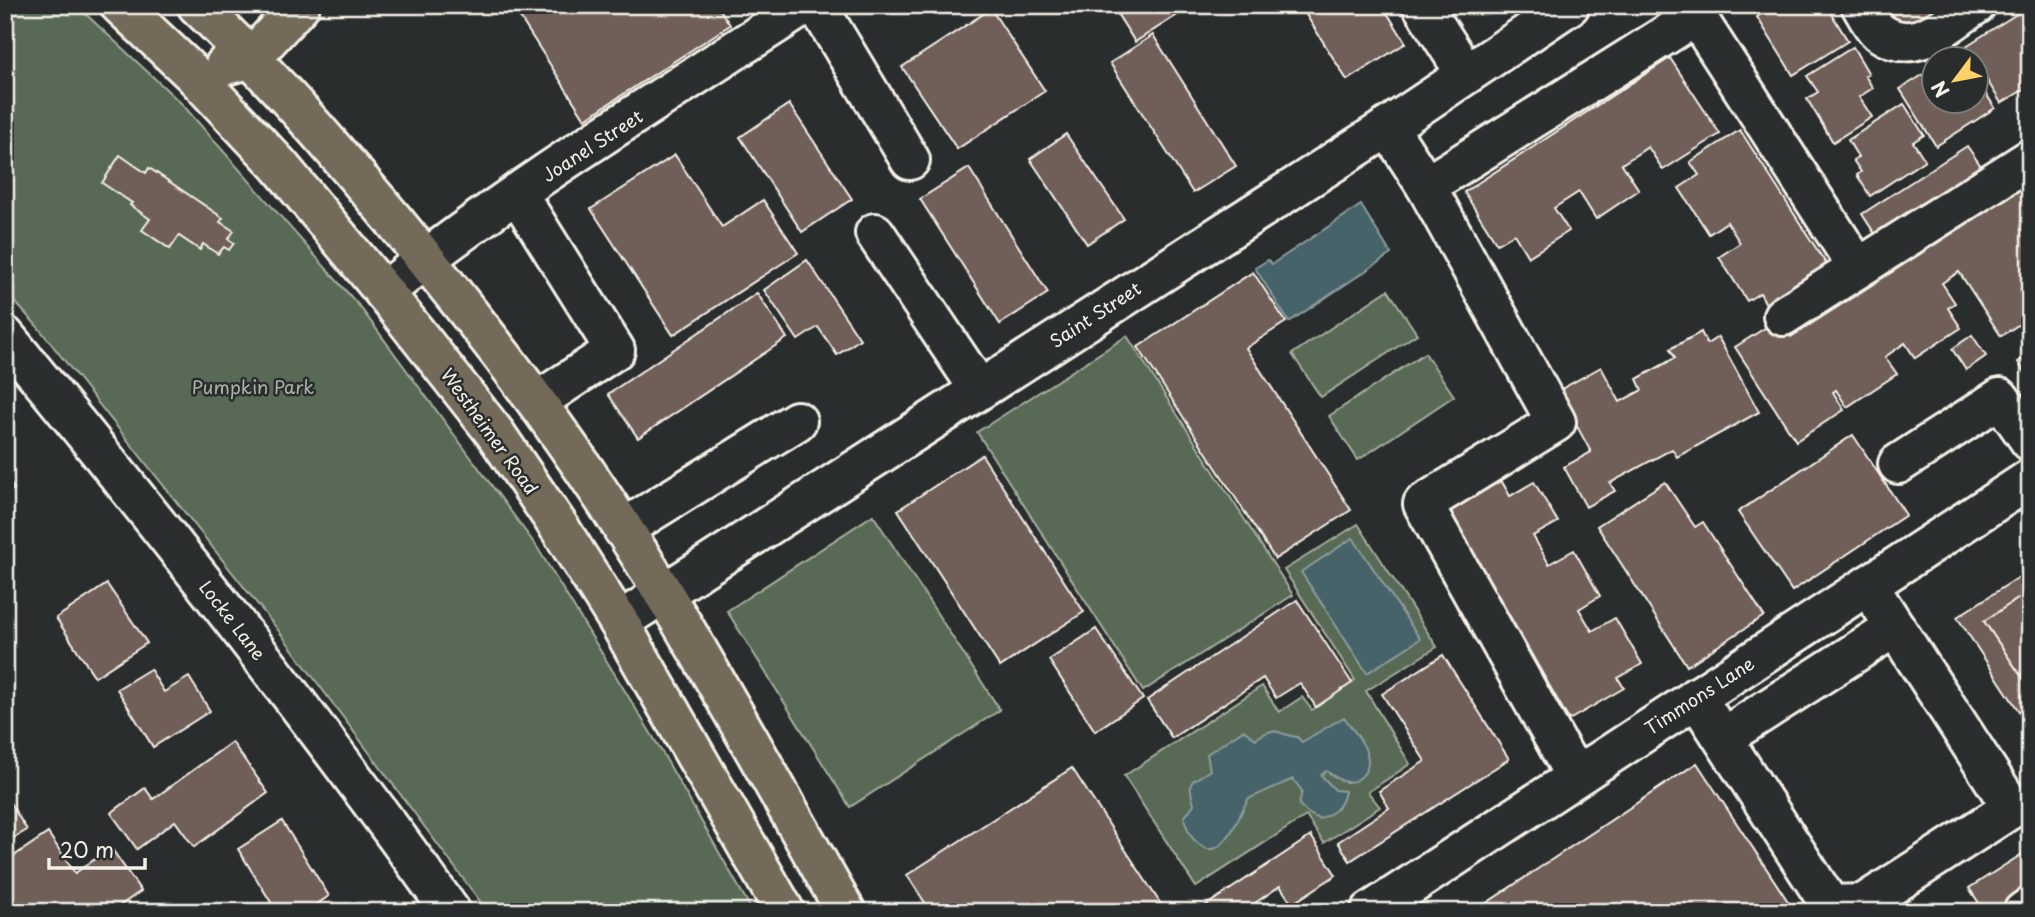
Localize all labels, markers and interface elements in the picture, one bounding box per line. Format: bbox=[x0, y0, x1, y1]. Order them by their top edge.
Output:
north arrow bbox=[1920, 46, 1990, 116]
text: N bbox=[1924, 76, 1956, 103]
street label: Joanel Street bbox=[536, 102, 648, 188]
street label: Saint Street bbox=[1044, 274, 1146, 354]
street label: Westheimer Road bbox=[435, 362, 545, 500]
park label: Pumpkin Park bbox=[192, 373, 314, 400]
street label: Locke Lane bbox=[193, 574, 273, 666]
street label: Timmons Lane bbox=[1639, 649, 1759, 741]
scale bar bbox=[49, 826, 145, 870]
text: 20 m bbox=[60, 833, 114, 865]

